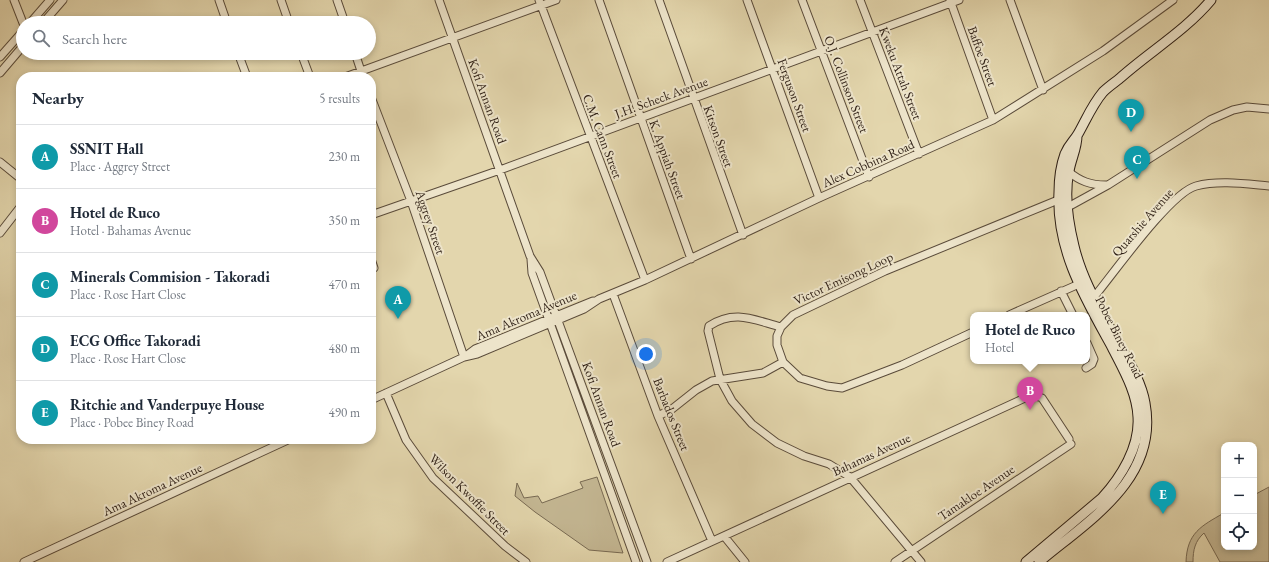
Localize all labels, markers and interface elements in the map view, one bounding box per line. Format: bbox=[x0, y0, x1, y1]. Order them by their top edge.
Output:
search box bbox=[16, 16, 376, 60]
street label: Kweku Attah Street bbox=[875, 24, 926, 122]
street label: Baffoe Street bbox=[964, 24, 1001, 89]
icon: search bbox=[30, 27, 52, 49]
text: Search here bbox=[62, 29, 127, 48]
street label: O.J. Collinson Street bbox=[820, 33, 873, 135]
street label: Kofi Annan Road bbox=[464, 56, 511, 146]
street label: Ferguson Street bbox=[773, 56, 816, 134]
street label: J.H. Scheck Avenue bbox=[611, 73, 710, 123]
text: Nearby bbox=[32, 87, 84, 109]
text: 5 results bbox=[319, 90, 360, 107]
street label: C.M. Cann Street bbox=[579, 92, 626, 181]
pin: D bbox=[1118, 99, 1144, 132]
street label: Kitson Street bbox=[699, 103, 738, 170]
street label: K. Appiah Street bbox=[645, 117, 690, 201]
street label: Alex Cobbina Road bbox=[818, 135, 917, 192]
text: SSNIT Hall bbox=[70, 139, 144, 158]
pin: C bbox=[1124, 146, 1150, 179]
text: A bbox=[40, 148, 50, 165]
text: 230 m bbox=[329, 148, 360, 165]
text: Place · Aggrey Street bbox=[70, 158, 170, 175]
street label: Quarshie Avenue bbox=[1108, 185, 1177, 260]
street label: Aggrey Street bbox=[411, 187, 449, 256]
text: Hotel de Ruco bbox=[70, 203, 160, 222]
text: B bbox=[41, 212, 49, 229]
text: 350 m bbox=[329, 212, 360, 229]
text: Hotel · Bahamas Avenue bbox=[70, 222, 191, 239]
street label: Victor Emisong Loop bbox=[791, 248, 896, 309]
text: Minerals Commision - Takoradi bbox=[70, 267, 270, 286]
text: C bbox=[40, 276, 50, 293]
text: 470 m bbox=[329, 276, 360, 293]
text: Place · Rose Hart Close bbox=[70, 286, 186, 303]
pin: A bbox=[385, 286, 411, 319]
street label: Ama Akroma Avenue bbox=[472, 287, 579, 345]
street label: Pobee Biney Road bbox=[1091, 293, 1148, 382]
popup bbox=[970, 312, 1090, 364]
text: Hotel de Ruco bbox=[985, 320, 1075, 339]
text: ECG Office Takoradi bbox=[70, 331, 201, 350]
text: Hotel bbox=[985, 339, 1014, 356]
text: D bbox=[40, 340, 50, 357]
text: 480 m bbox=[329, 340, 360, 357]
your location bbox=[636, 344, 656, 364]
text: Place · Rose Hart Close bbox=[70, 350, 186, 367]
street label: Kofi Annan Road bbox=[578, 359, 625, 449]
street label: Barbados Street bbox=[649, 375, 694, 453]
pin: B bbox=[1017, 377, 1043, 410]
text: Ritchie and Vanderpuye House bbox=[70, 395, 264, 414]
text: E bbox=[41, 404, 49, 421]
text: 490 m bbox=[329, 404, 360, 421]
text: Place · Pobee Biney Road bbox=[70, 414, 194, 431]
street label: Bahamas Avenue bbox=[829, 429, 913, 480]
map controls bbox=[1221, 442, 1257, 550]
button: + bbox=[1221, 442, 1257, 478]
street label: Wilson Kwoffie Street bbox=[425, 450, 514, 539]
street label: Ama Akroma Avenue bbox=[99, 459, 205, 520]
street label: Tamakloe Avenue bbox=[935, 461, 1018, 524]
button: − bbox=[1221, 478, 1257, 514]
pin: E bbox=[1150, 481, 1176, 514]
button: locate bbox=[1221, 514, 1257, 550]

